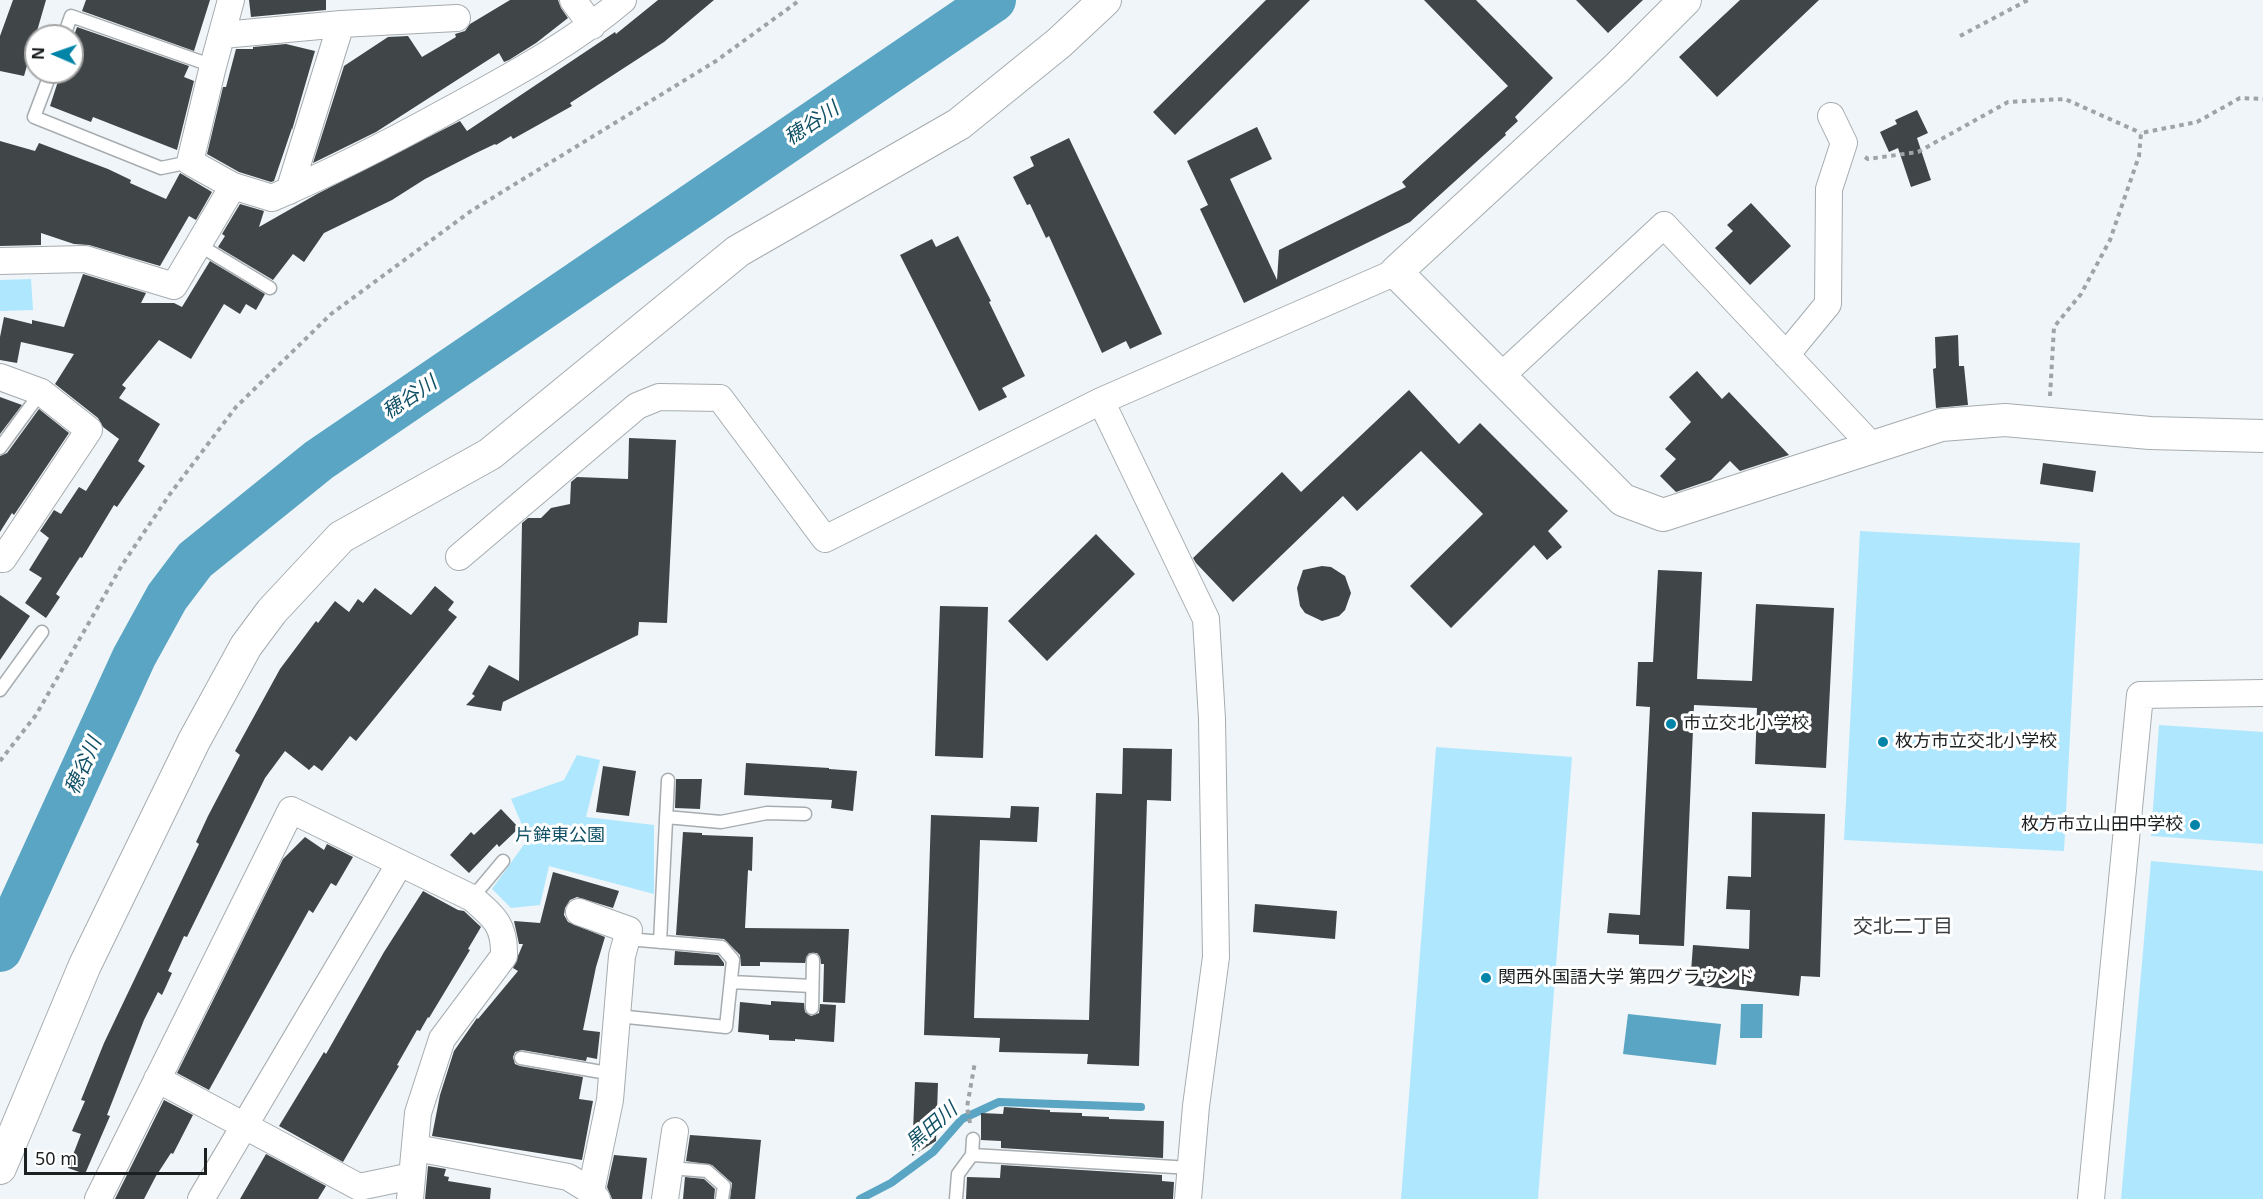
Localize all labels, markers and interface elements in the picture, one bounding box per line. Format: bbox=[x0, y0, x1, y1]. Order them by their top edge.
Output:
north arrow bbox=[24, 24, 84, 84]
text: N bbox=[27, 47, 49, 60]
water label: 穂谷川 bbox=[780, 97, 844, 151]
water label: 穂谷川 bbox=[378, 371, 442, 425]
place label: 市立交北小学校 bbox=[1683, 713, 1809, 735]
marker: 市立交北小学校 bbox=[1664, 717, 1678, 731]
place label: 枚方市立交北小学校 bbox=[1895, 731, 2057, 753]
water label: 穂谷川 bbox=[61, 734, 107, 798]
marker: 枚方市立交北小学校 bbox=[1876, 735, 1890, 749]
place label: 枚方市立山田中学校 bbox=[2021, 814, 2183, 836]
marker: 枚方市立山田中学校 bbox=[2188, 818, 2202, 832]
park label: 片鉾東公園 bbox=[515, 825, 605, 847]
district label: 交北二丁目 bbox=[1853, 915, 1953, 939]
place label: 関西外国語大学 第四グラウンド bbox=[1498, 967, 1755, 989]
marker: 関西外国語大学 第四グラウンド bbox=[1479, 971, 1493, 985]
water label: 黒田川 bbox=[901, 1098, 963, 1156]
scale bar bbox=[27, 1136, 210, 1174]
text: 50 m bbox=[35, 1146, 77, 1170]

